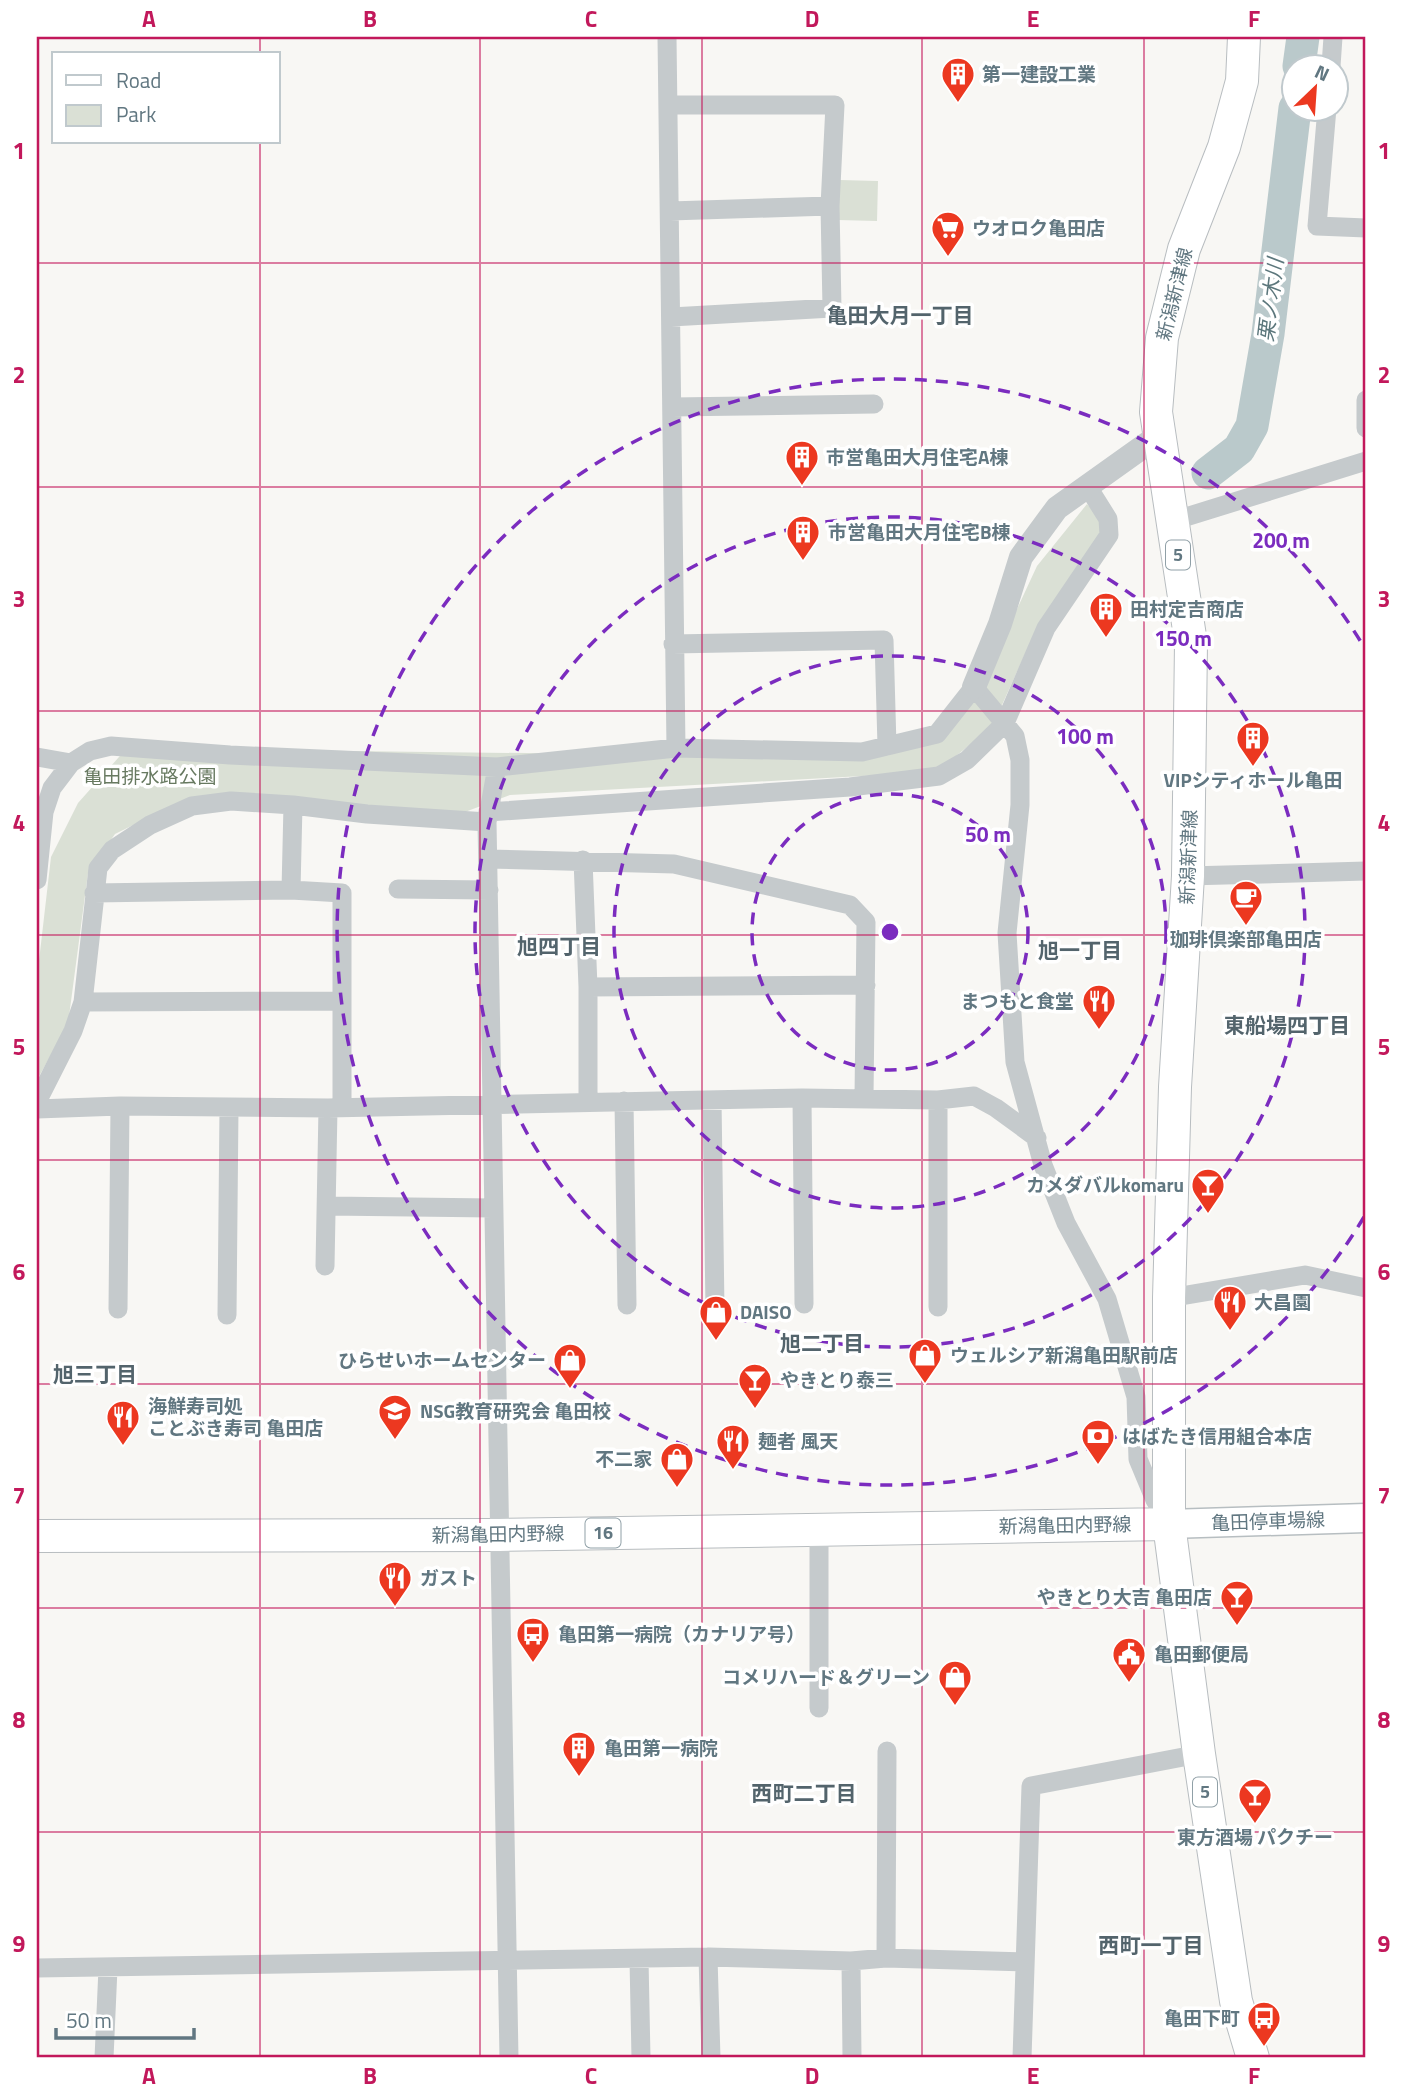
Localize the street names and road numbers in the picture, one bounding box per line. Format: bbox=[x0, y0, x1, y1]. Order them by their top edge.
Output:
street label: 新潟新津線 bbox=[1148, 244, 1199, 343]
road number: 5 bbox=[1166, 540, 1190, 570]
street label: 新潟新津線 bbox=[1171, 809, 1204, 905]
street label: 亀田停車場線 bbox=[1211, 1504, 1325, 1537]
street label: 新潟亀田内野線 bbox=[998, 1509, 1132, 1540]
street label: 新潟亀田内野線 bbox=[431, 1518, 565, 1549]
road number: 16 bbox=[586, 1518, 620, 1548]
road number: 5 bbox=[1193, 1778, 1217, 1806]

